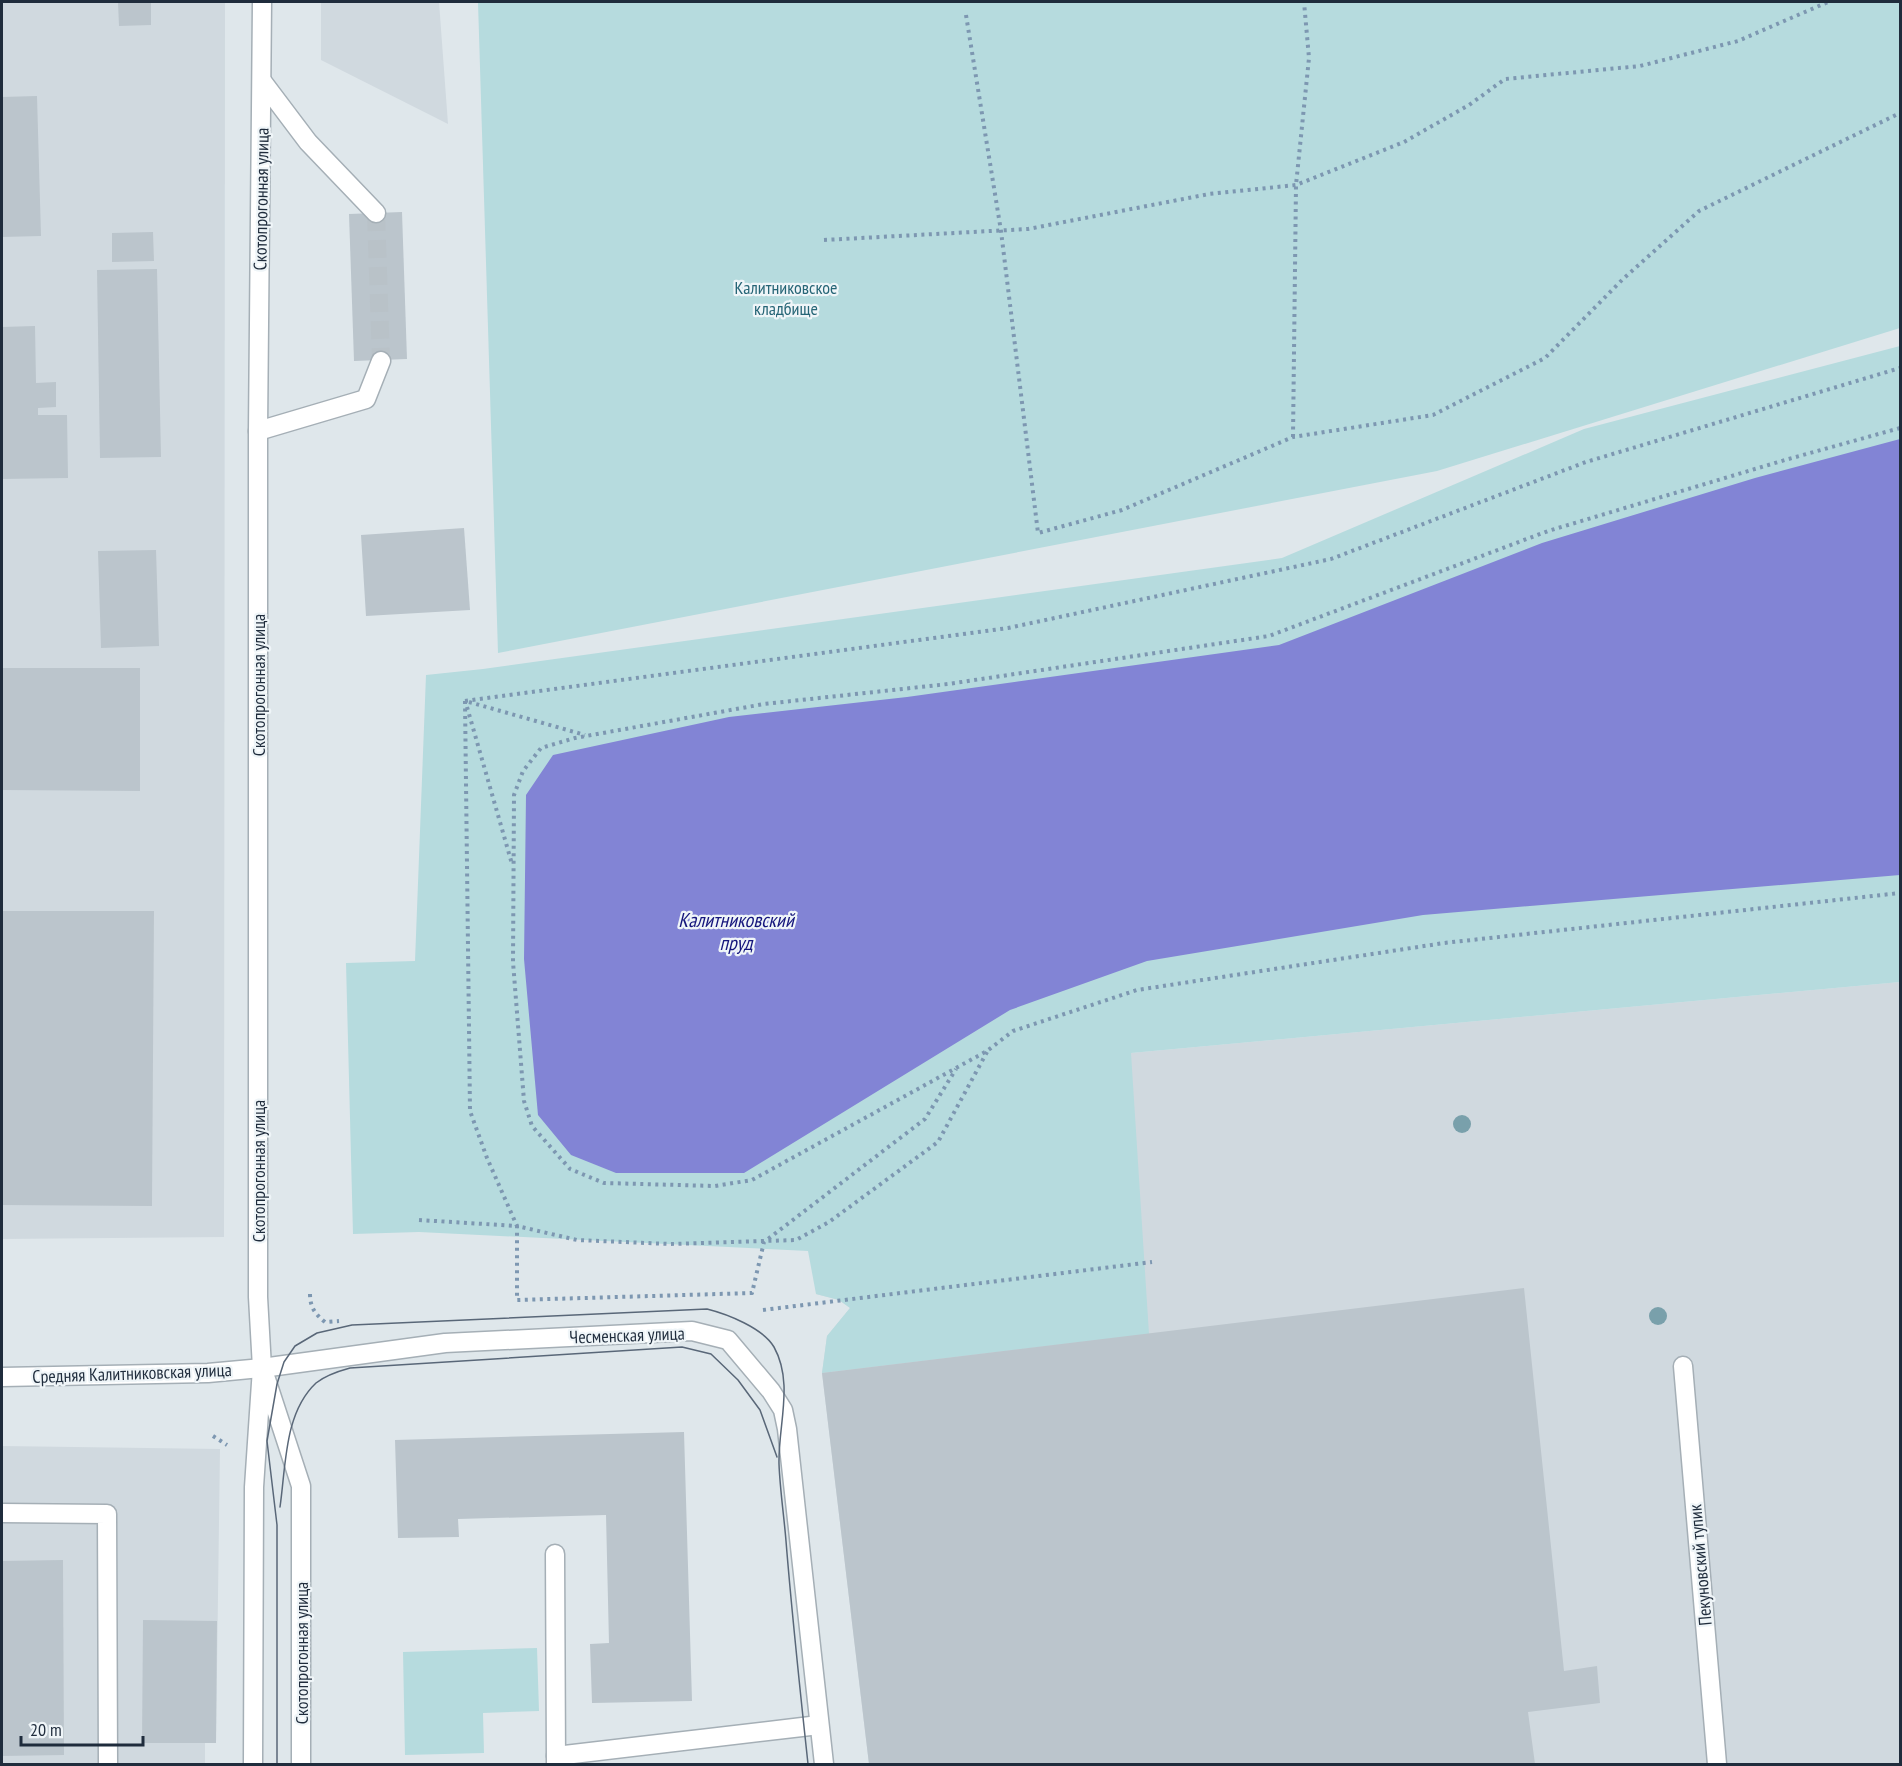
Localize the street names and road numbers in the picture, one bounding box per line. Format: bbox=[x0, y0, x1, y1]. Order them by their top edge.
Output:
street label: Скотопрогонная улица bbox=[248, 127, 274, 271]
street label: Скотопрогонная улица bbox=[247, 614, 270, 756]
street label: Скотопрогонная улица bbox=[247, 1100, 270, 1242]
street label: Чесменская улица bbox=[569, 1321, 685, 1349]
street label: Средняя Калитниковская улица bbox=[32, 1358, 232, 1388]
street label: Пекуновский тупик bbox=[1683, 1503, 1717, 1627]
street label: Скотопрогонная улица bbox=[290, 1582, 313, 1724]

